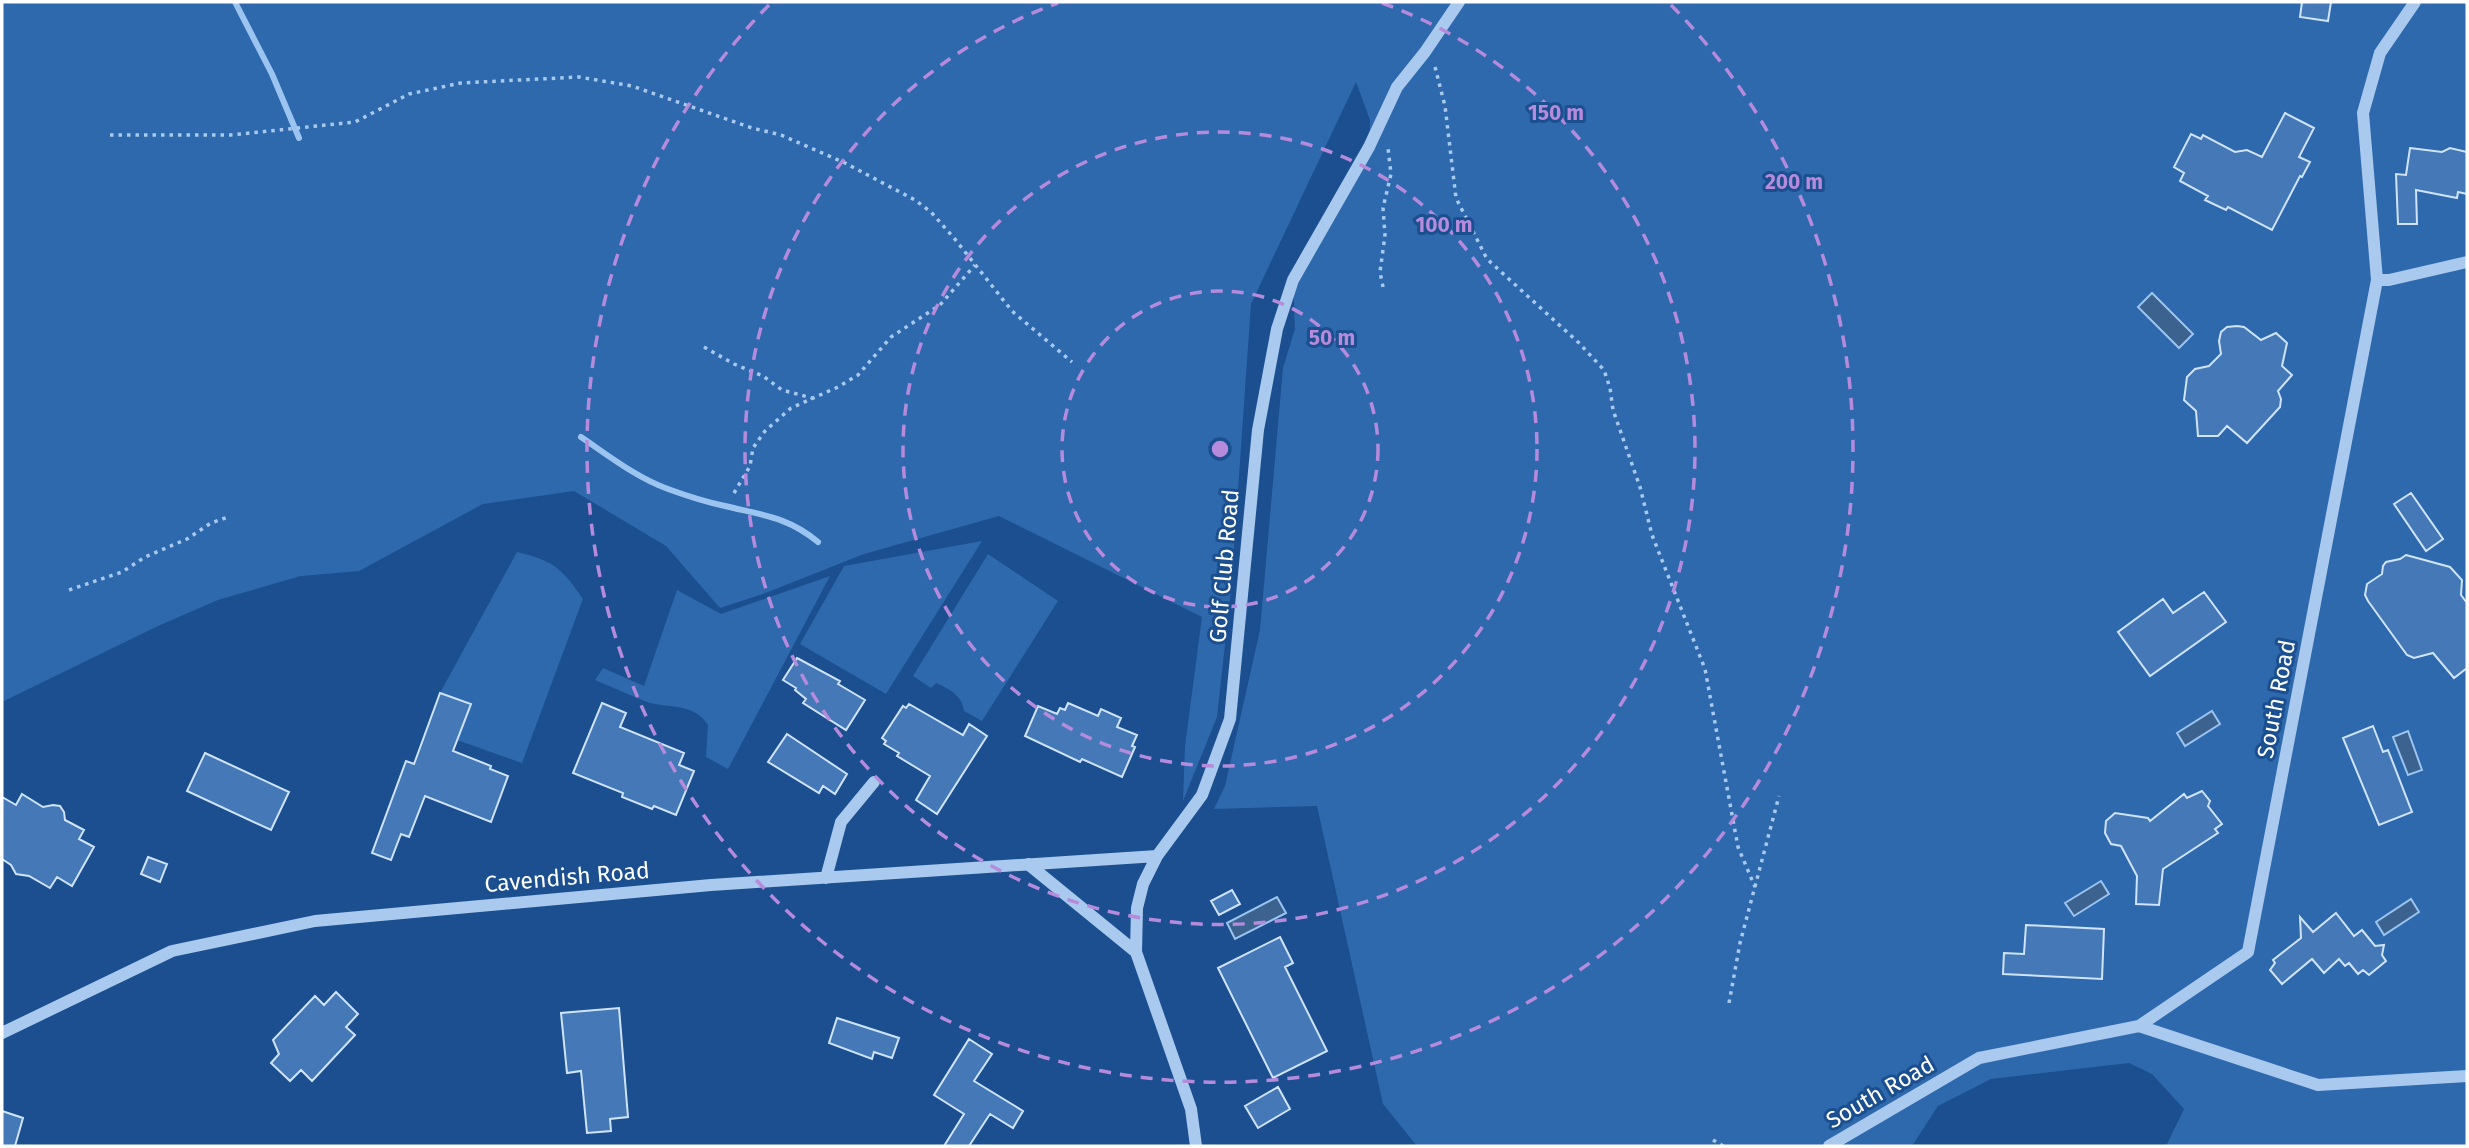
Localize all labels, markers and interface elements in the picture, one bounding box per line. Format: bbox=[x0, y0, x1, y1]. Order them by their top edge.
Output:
text: 150 m bbox=[1528, 100, 1584, 126]
text: 200 m bbox=[1765, 169, 1823, 195]
text: 100 m bbox=[1415, 212, 1473, 238]
text: 50 m bbox=[1309, 325, 1355, 351]
centre of rings bbox=[1208, 437, 1232, 461]
street label: Golf Club Road bbox=[1203, 488, 1245, 644]
street label: South Road bbox=[2251, 637, 2301, 761]
street label: Cavendish Road bbox=[483, 856, 651, 898]
street label: South Road bbox=[1821, 1050, 1939, 1134]

